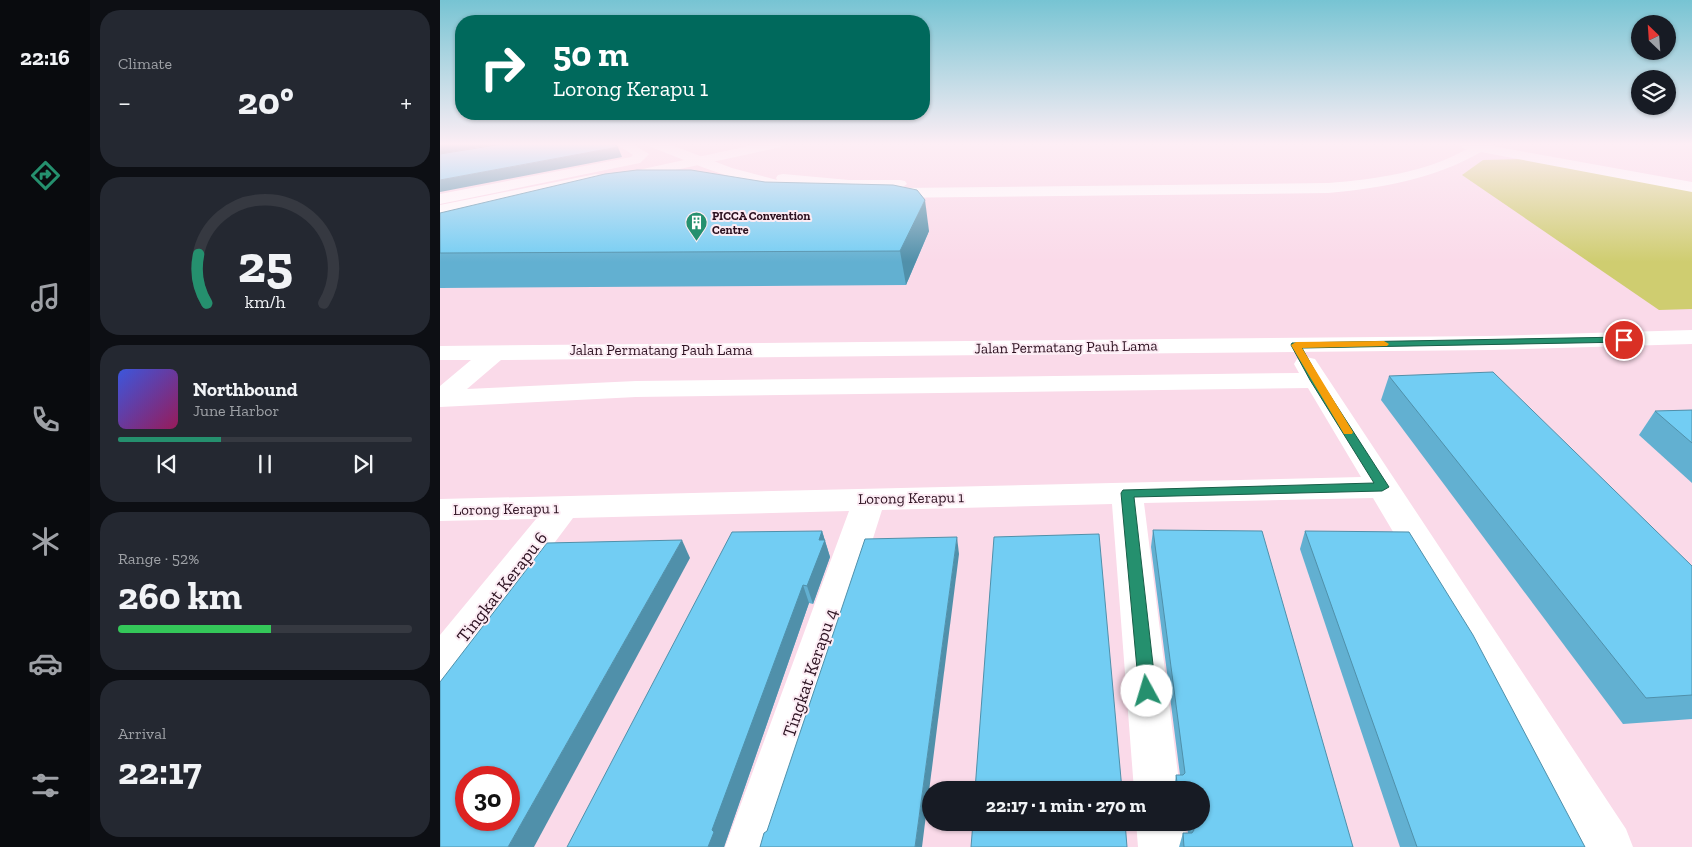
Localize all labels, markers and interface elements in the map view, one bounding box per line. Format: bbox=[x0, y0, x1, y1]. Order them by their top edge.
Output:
north arrow bbox=[1631, 15, 1676, 60]
map controls bbox=[1631, 15, 1676, 115]
text: 50 m bbox=[553, 33, 629, 75]
icon: right bbox=[470, 35, 535, 100]
text: 22:16 bbox=[20, 44, 70, 71]
text: Climate bbox=[118, 54, 172, 73]
button: layers bbox=[1631, 70, 1676, 115]
text: Lorong Kerapu 1 bbox=[553, 75, 708, 102]
text: 20° bbox=[238, 78, 294, 124]
text: − bbox=[118, 86, 131, 119]
text: + bbox=[400, 86, 412, 119]
icon: directions bbox=[28, 158, 63, 193]
place label: PICCA Convention Centre bbox=[712, 209, 810, 237]
building icon: PICCA Convention Centre bbox=[684, 211, 708, 242]
text: 25 bbox=[237, 233, 293, 295]
icon: music bbox=[28, 280, 63, 315]
text: km/h bbox=[245, 291, 285, 313]
pin bbox=[1603, 319, 1645, 361]
icon: arrive bbox=[1610, 326, 1638, 354]
street label: Jalan Permatang Pauh Lama bbox=[974, 336, 1158, 358]
street label: Jalan Permatang Pauh Lama bbox=[569, 341, 753, 359]
text: Northbound bbox=[193, 378, 298, 401]
text: June Harbor bbox=[193, 401, 279, 420]
icon: phone bbox=[28, 402, 63, 437]
icon: previous bbox=[153, 450, 181, 478]
icon: pause bbox=[251, 450, 279, 478]
icon: next bbox=[349, 450, 377, 478]
street label: Lorong Kerapu 1 bbox=[858, 488, 964, 508]
street label: Lorong Kerapu 1 bbox=[453, 499, 559, 519]
icon: climate bbox=[28, 524, 63, 559]
street label: Tingkat Kerapu 6 bbox=[452, 527, 552, 647]
text: Range · 52% bbox=[118, 549, 199, 568]
text: 260 km bbox=[118, 573, 242, 619]
street label: Tingkat Kerapu 4 bbox=[778, 605, 842, 740]
icon: car bbox=[28, 646, 63, 681]
position arrow bbox=[1120, 664, 1172, 716]
text: Arrival bbox=[118, 724, 166, 743]
text: 22:17 bbox=[118, 748, 202, 794]
speed limit sign: 30 bbox=[455, 766, 520, 831]
icon: filters bbox=[28, 768, 63, 803]
text: 22:17 · 1 min · 270 m bbox=[986, 794, 1146, 817]

